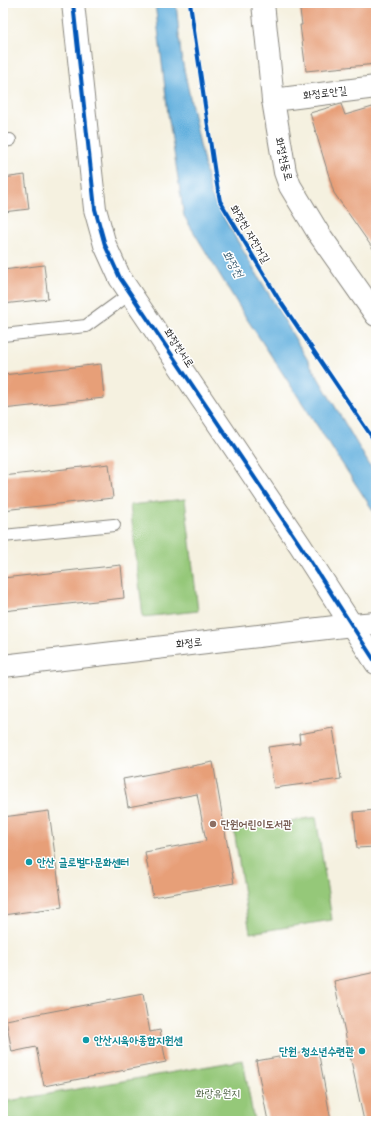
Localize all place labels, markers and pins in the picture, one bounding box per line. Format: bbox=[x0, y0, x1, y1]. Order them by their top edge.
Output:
place label: 단원어린이도서관 bbox=[221, 818, 292, 831]
marker: 단원어린이도서관 bbox=[208, 819, 218, 829]
place label: 안산 글로벌다문화센터 bbox=[37, 856, 129, 869]
marker: 안산 글로벌다문화센터 bbox=[24, 857, 34, 867]
place label: 안산시육아종합지원센 bbox=[94, 1034, 183, 1047]
marker: 안산시육아종합지원센 bbox=[81, 1035, 91, 1045]
place label: 단원 청소년수련관 bbox=[279, 1045, 354, 1058]
marker: 단원 청소년수련관 bbox=[357, 1046, 367, 1056]

